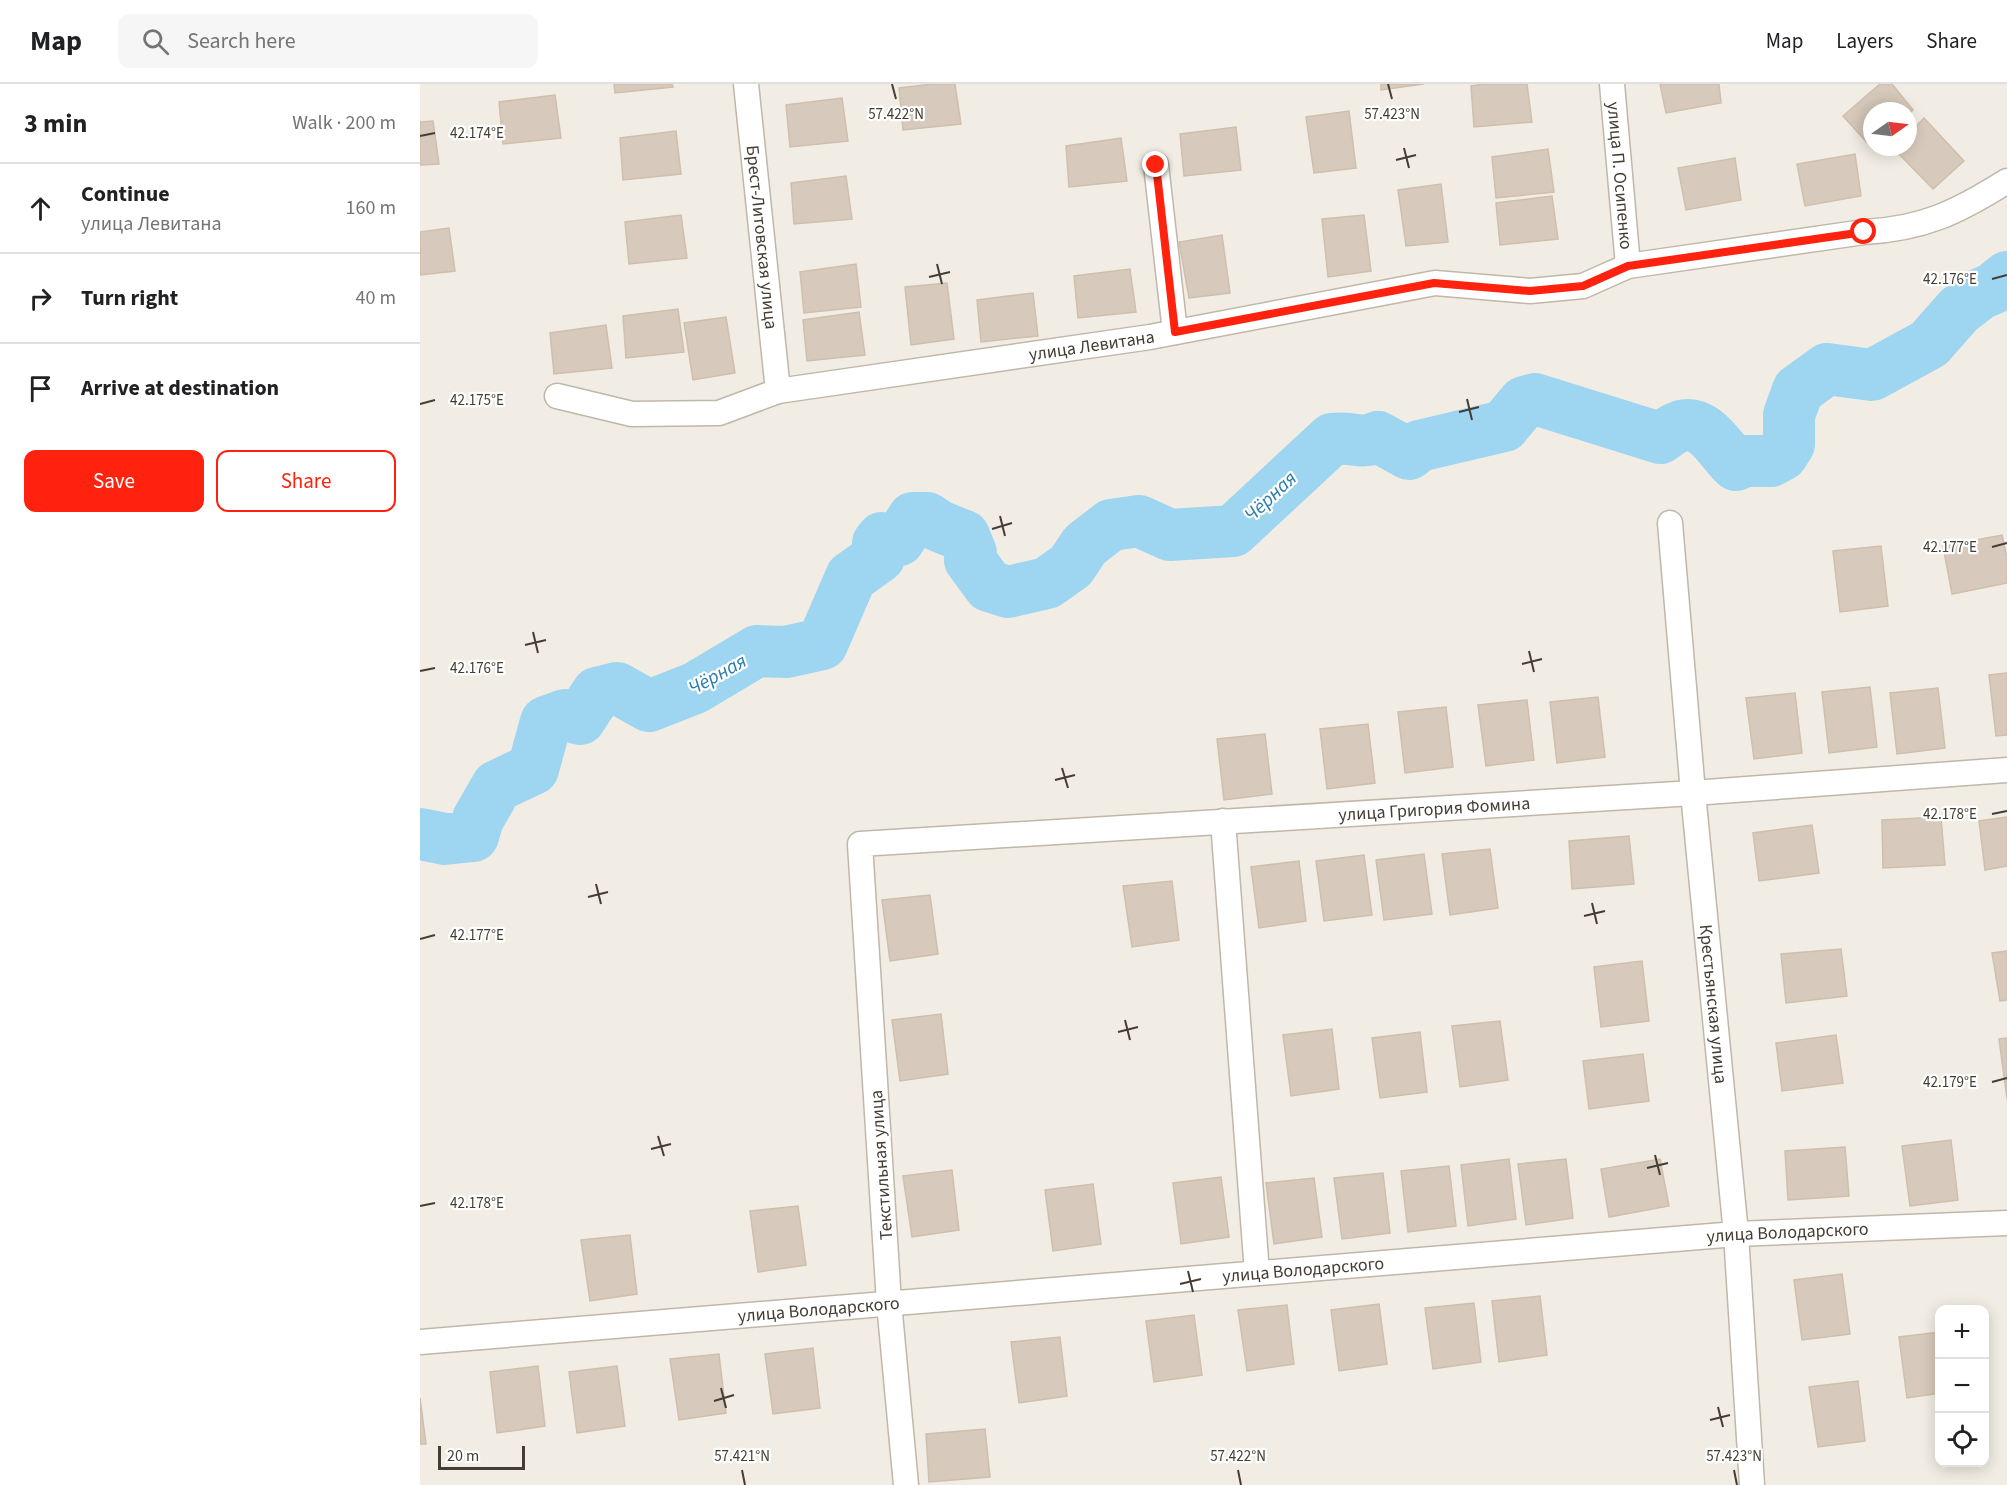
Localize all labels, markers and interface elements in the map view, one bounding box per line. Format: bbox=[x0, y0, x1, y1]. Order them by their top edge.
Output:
search box bbox=[118, 14, 538, 68]
text: Map bbox=[30, 21, 82, 61]
icon: search bbox=[139, 25, 172, 58]
text: Search here bbox=[187, 25, 296, 57]
text: Map bbox=[1766, 26, 1803, 56]
text: Layers bbox=[1836, 26, 1893, 56]
text: Share bbox=[1926, 26, 1977, 56]
street label: улица П. Осипенко bbox=[1601, 101, 1639, 251]
north arrow bbox=[1863, 102, 1917, 156]
text: 57.422°N bbox=[868, 104, 924, 125]
text: 57.423°N bbox=[1364, 104, 1420, 125]
text: 3 min bbox=[24, 105, 87, 142]
text: Walk · 200 m bbox=[292, 109, 396, 137]
text: 42.174°E bbox=[450, 123, 504, 144]
street label: Брест-Литовская улица bbox=[739, 144, 783, 330]
route end bbox=[1142, 151, 1168, 177]
text: Continue bbox=[81, 178, 170, 210]
icon: ahead bbox=[24, 192, 57, 225]
text: 160 m bbox=[346, 194, 396, 222]
text: улица Левитана bbox=[81, 210, 222, 238]
route start bbox=[1850, 218, 1876, 244]
text: 42.176°E bbox=[1923, 269, 1977, 290]
icon: right bbox=[24, 282, 57, 315]
text: Turn right bbox=[81, 282, 178, 314]
text: 40 m bbox=[356, 284, 396, 312]
street label: улица Левитана bbox=[1027, 325, 1156, 367]
icon: arrive bbox=[24, 372, 57, 405]
text: Arrive at destination bbox=[81, 372, 279, 404]
text: 42.175°E bbox=[450, 390, 504, 411]
button: Save bbox=[24, 450, 204, 512]
button: Share bbox=[216, 450, 396, 512]
water label: Чёрная bbox=[1238, 465, 1303, 528]
text: 42.177°E bbox=[1923, 537, 1977, 558]
water label: Чёрная bbox=[683, 647, 752, 702]
text: 42.176°E bbox=[450, 658, 504, 679]
street label: улица Григория Фомина bbox=[1338, 791, 1531, 828]
text: 42.178°E bbox=[1923, 804, 1977, 825]
street label: Крестьянская улица bbox=[1693, 923, 1733, 1085]
text: 42.177°E bbox=[450, 925, 504, 946]
text: 42.179°E bbox=[1923, 1072, 1977, 1093]
street label: Текстильная улица bbox=[864, 1089, 899, 1241]
text: 42.178°E bbox=[450, 1193, 504, 1214]
street label: улица Володарского bbox=[1706, 1217, 1869, 1249]
street label: улица Володарского bbox=[1221, 1251, 1385, 1289]
street label: улица Володарского bbox=[737, 1291, 901, 1329]
map controls bbox=[1935, 1305, 1989, 1467]
button: + bbox=[1935, 1305, 1989, 1359]
button: − bbox=[1935, 1359, 1989, 1413]
button: locate bbox=[1935, 1413, 1989, 1467]
scale bar bbox=[438, 1443, 525, 1470]
text: 20 m bbox=[447, 1445, 479, 1467]
text: 57.421°N bbox=[714, 1446, 770, 1467]
text: 57.422°N bbox=[1210, 1446, 1266, 1467]
text: 57.423°N bbox=[1706, 1446, 1762, 1467]

